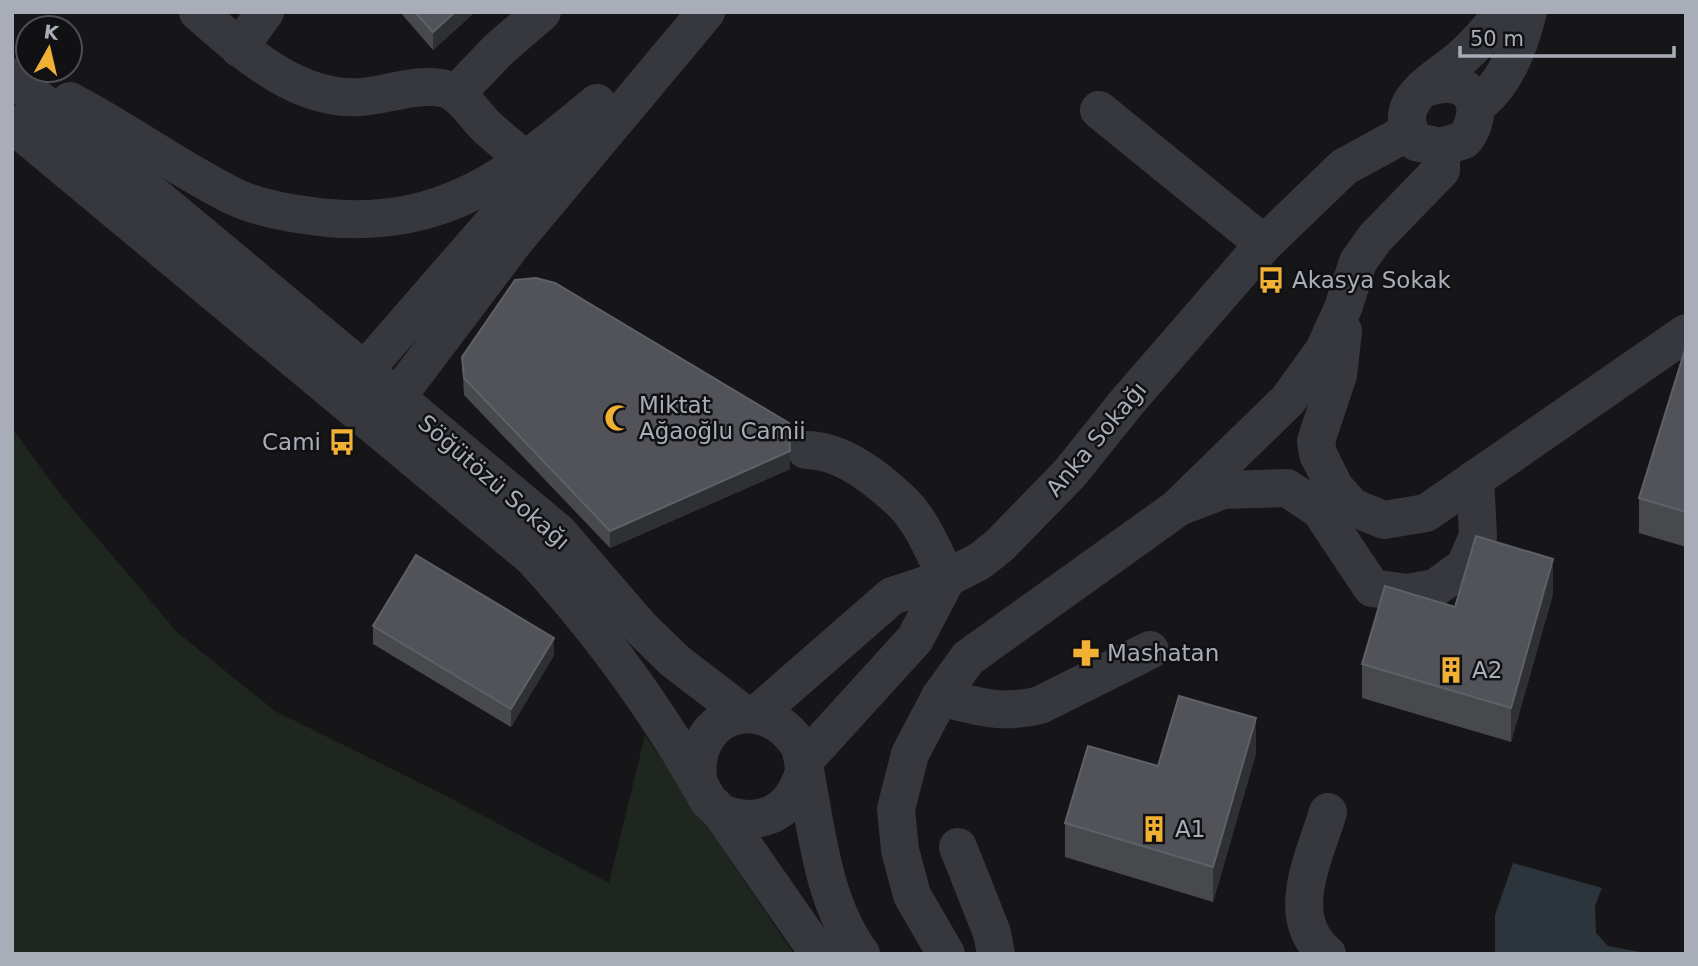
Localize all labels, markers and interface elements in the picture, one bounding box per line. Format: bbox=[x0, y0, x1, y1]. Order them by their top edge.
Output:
north arrow bbox=[14, 14, 84, 84]
scale bar bbox=[1460, 14, 1674, 58]
text: K bbox=[43, 20, 61, 44]
text: 50 m bbox=[1470, 27, 1524, 51]
bus stop icon: Akasya Sokak bbox=[1256, 265, 1286, 295]
place label: Akasya Sokak bbox=[1292, 267, 1451, 293]
street label: Anka Sokağı bbox=[1041, 377, 1151, 501]
place label: Miktat Ağaoğlu Camii bbox=[639, 392, 806, 444]
mosque icon: Miktat Ağaoğlu Camii bbox=[603, 403, 633, 433]
street label: Söğütözü Sokağı bbox=[413, 409, 575, 555]
bus stop icon: Cami bbox=[327, 427, 357, 457]
place label: Cami bbox=[262, 429, 321, 455]
pharmacy icon: Mashatan bbox=[1071, 638, 1101, 668]
place label: Mashatan bbox=[1107, 640, 1219, 666]
building icon: A2 bbox=[1436, 655, 1466, 685]
place label: A2 bbox=[1472, 657, 1502, 683]
building icon: A1 bbox=[1139, 814, 1169, 844]
place label: A1 bbox=[1175, 816, 1205, 842]

